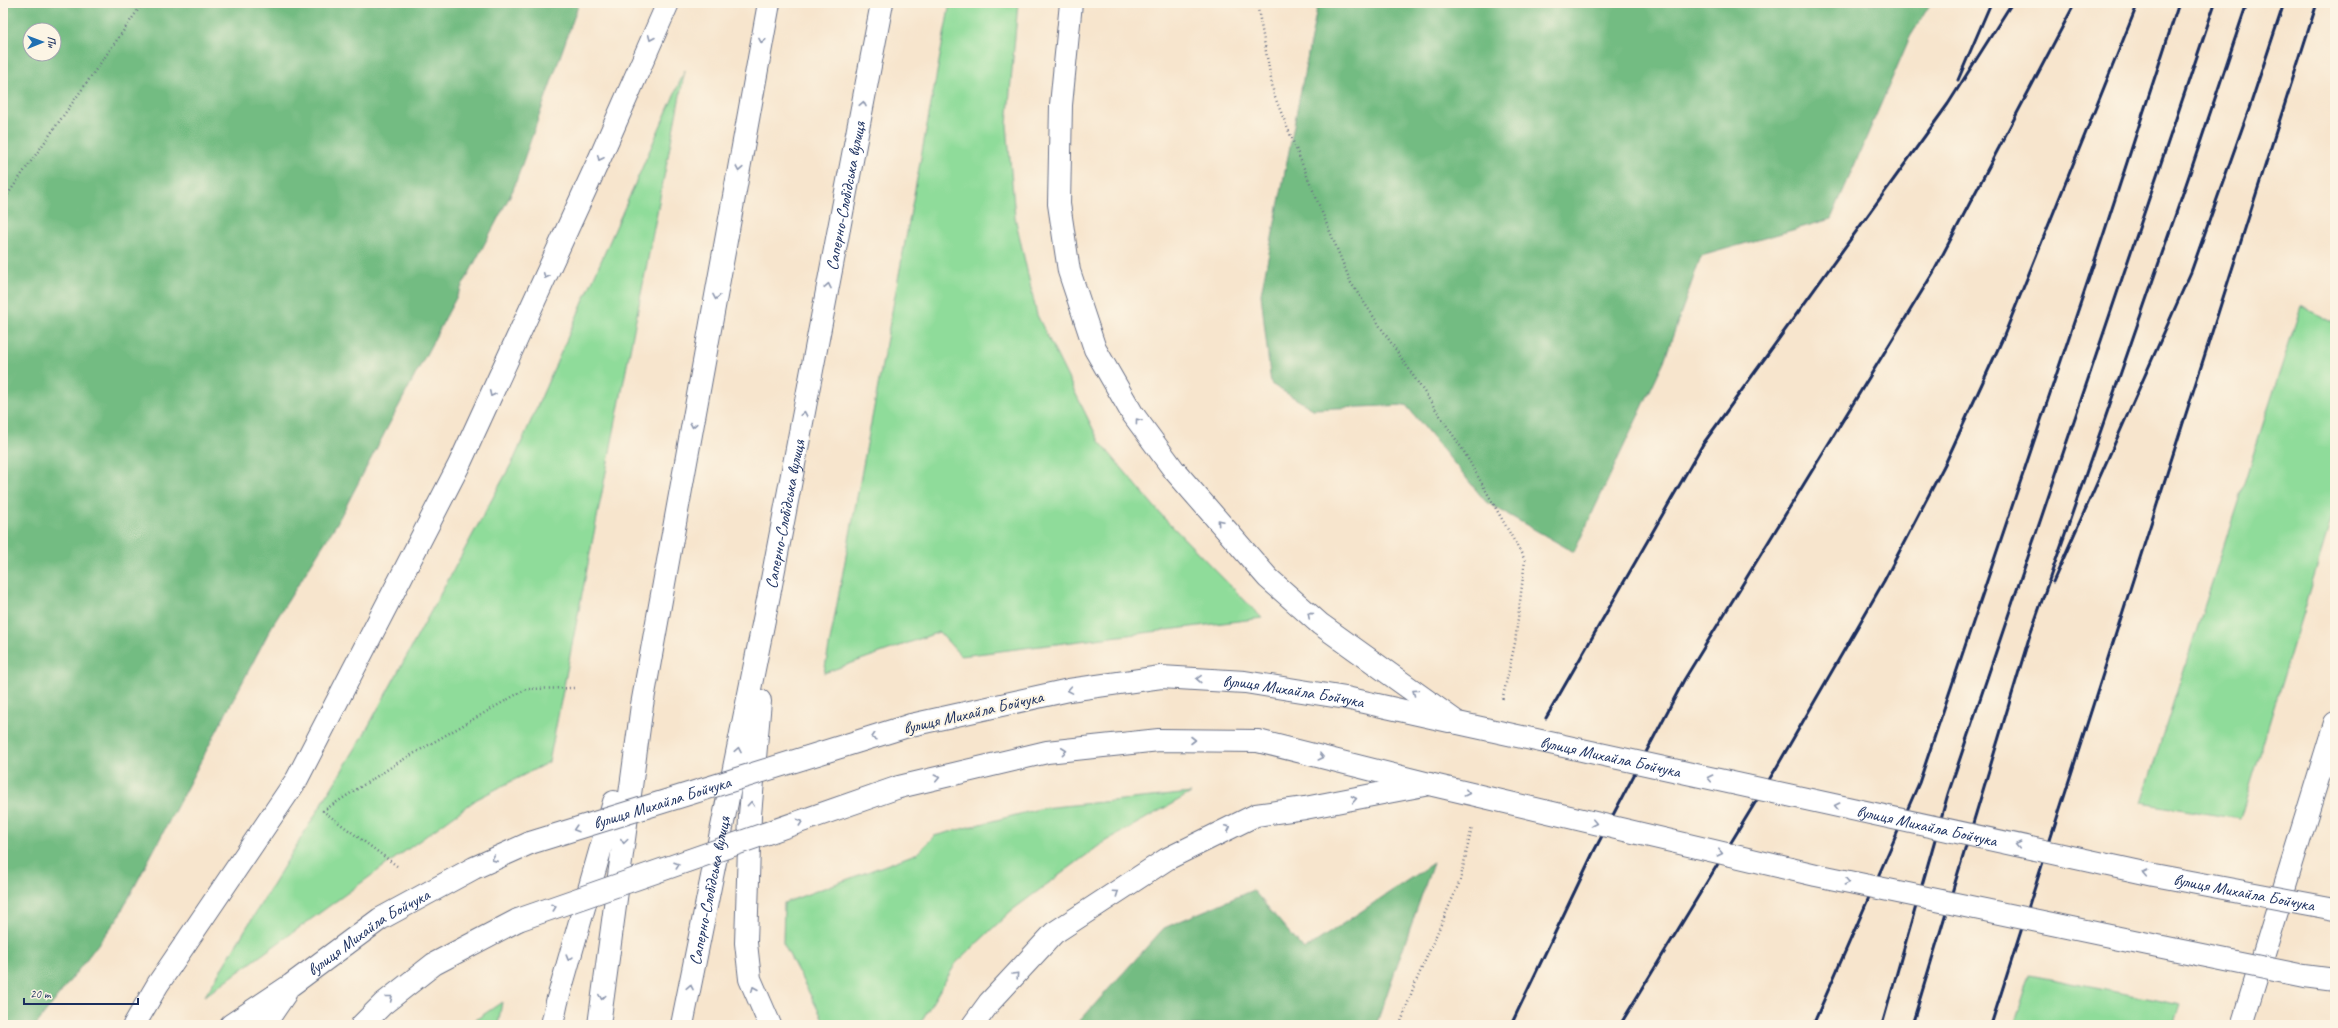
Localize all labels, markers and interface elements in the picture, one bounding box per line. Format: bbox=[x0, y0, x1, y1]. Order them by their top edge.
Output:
north arrow bbox=[22, 22, 62, 62]
one-way arrow bbox=[648, 35, 656, 42]
text: Пн bbox=[45, 36, 59, 49]
one-way arrow bbox=[758, 38, 767, 44]
one-way arrow bbox=[858, 101, 867, 107]
street label: Саперно-Слобідська вулиця bbox=[821, 119, 870, 272]
one-way arrow bbox=[597, 154, 605, 161]
one-way arrow bbox=[735, 166, 744, 172]
one-way arrow bbox=[543, 272, 551, 279]
one-way arrow bbox=[823, 283, 832, 289]
one-way arrow bbox=[712, 294, 721, 300]
one-way arrow bbox=[489, 390, 497, 398]
one-way arrow bbox=[799, 411, 807, 417]
one-way arrow bbox=[1136, 419, 1143, 426]
one-way arrow bbox=[689, 422, 698, 428]
street label: Саперно-Слобідська вулиця bbox=[760, 437, 810, 591]
one-way arrow bbox=[1217, 520, 1224, 527]
one-way arrow bbox=[1308, 613, 1315, 620]
street label: вулиця Михайла Бойчука bbox=[1222, 671, 1367, 713]
one-way arrow bbox=[1196, 675, 1202, 684]
one-way arrow bbox=[1067, 685, 1073, 694]
street label: вулиця Михайла Бойчука bbox=[901, 686, 1046, 739]
one-way arrow bbox=[1412, 689, 1419, 697]
street label: вулиця Михайла Бойчука bbox=[1538, 731, 1683, 783]
one-way arrow bbox=[870, 732, 877, 741]
one-way arrow bbox=[1190, 736, 1196, 744]
one-way arrow bbox=[733, 746, 741, 753]
one-way arrow bbox=[1061, 746, 1067, 755]
one-way arrow bbox=[1318, 752, 1325, 760]
street label: вулиця Михайла Бойчука bbox=[591, 771, 734, 834]
one-way arrow bbox=[1707, 774, 1713, 782]
one-way arrow bbox=[934, 775, 940, 783]
one-way arrow bbox=[1464, 788, 1471, 796]
one-way arrow bbox=[1351, 795, 1357, 803]
street label: вулиця Михайла Бойчука bbox=[1855, 800, 2000, 852]
one-way arrow bbox=[746, 801, 755, 807]
one-way arrow bbox=[1834, 802, 1840, 810]
street label: Саперно-Слобідська вулиця bbox=[684, 814, 735, 967]
one-way arrow bbox=[796, 818, 803, 827]
one-way arrow bbox=[1591, 818, 1597, 826]
one-way arrow bbox=[572, 824, 579, 833]
one-way arrow bbox=[1224, 825, 1231, 833]
one-way arrow bbox=[620, 838, 629, 844]
one-way arrow bbox=[2015, 842, 2022, 850]
one-way arrow bbox=[1717, 848, 1724, 856]
one-way arrow bbox=[491, 854, 498, 862]
one-way arrow bbox=[674, 861, 681, 869]
street label: вулиця Михайла Бойчука bbox=[2172, 869, 2317, 916]
one-way arrow bbox=[2142, 870, 2149, 878]
one-way arrow bbox=[1844, 877, 1850, 885]
street label: вулиця Михайла Бойчука bbox=[303, 884, 434, 980]
one-way arrow bbox=[1111, 891, 1118, 898]
one-way arrow bbox=[551, 904, 558, 912]
one-way arrow bbox=[565, 954, 574, 961]
one-way arrow bbox=[1011, 972, 1018, 979]
scale bar bbox=[24, 980, 138, 1006]
one-way arrow bbox=[685, 984, 694, 990]
text: 20 m bbox=[30, 986, 52, 1002]
one-way arrow bbox=[751, 986, 759, 993]
one-way arrow bbox=[598, 994, 607, 1000]
one-way arrow bbox=[386, 996, 393, 1003]

